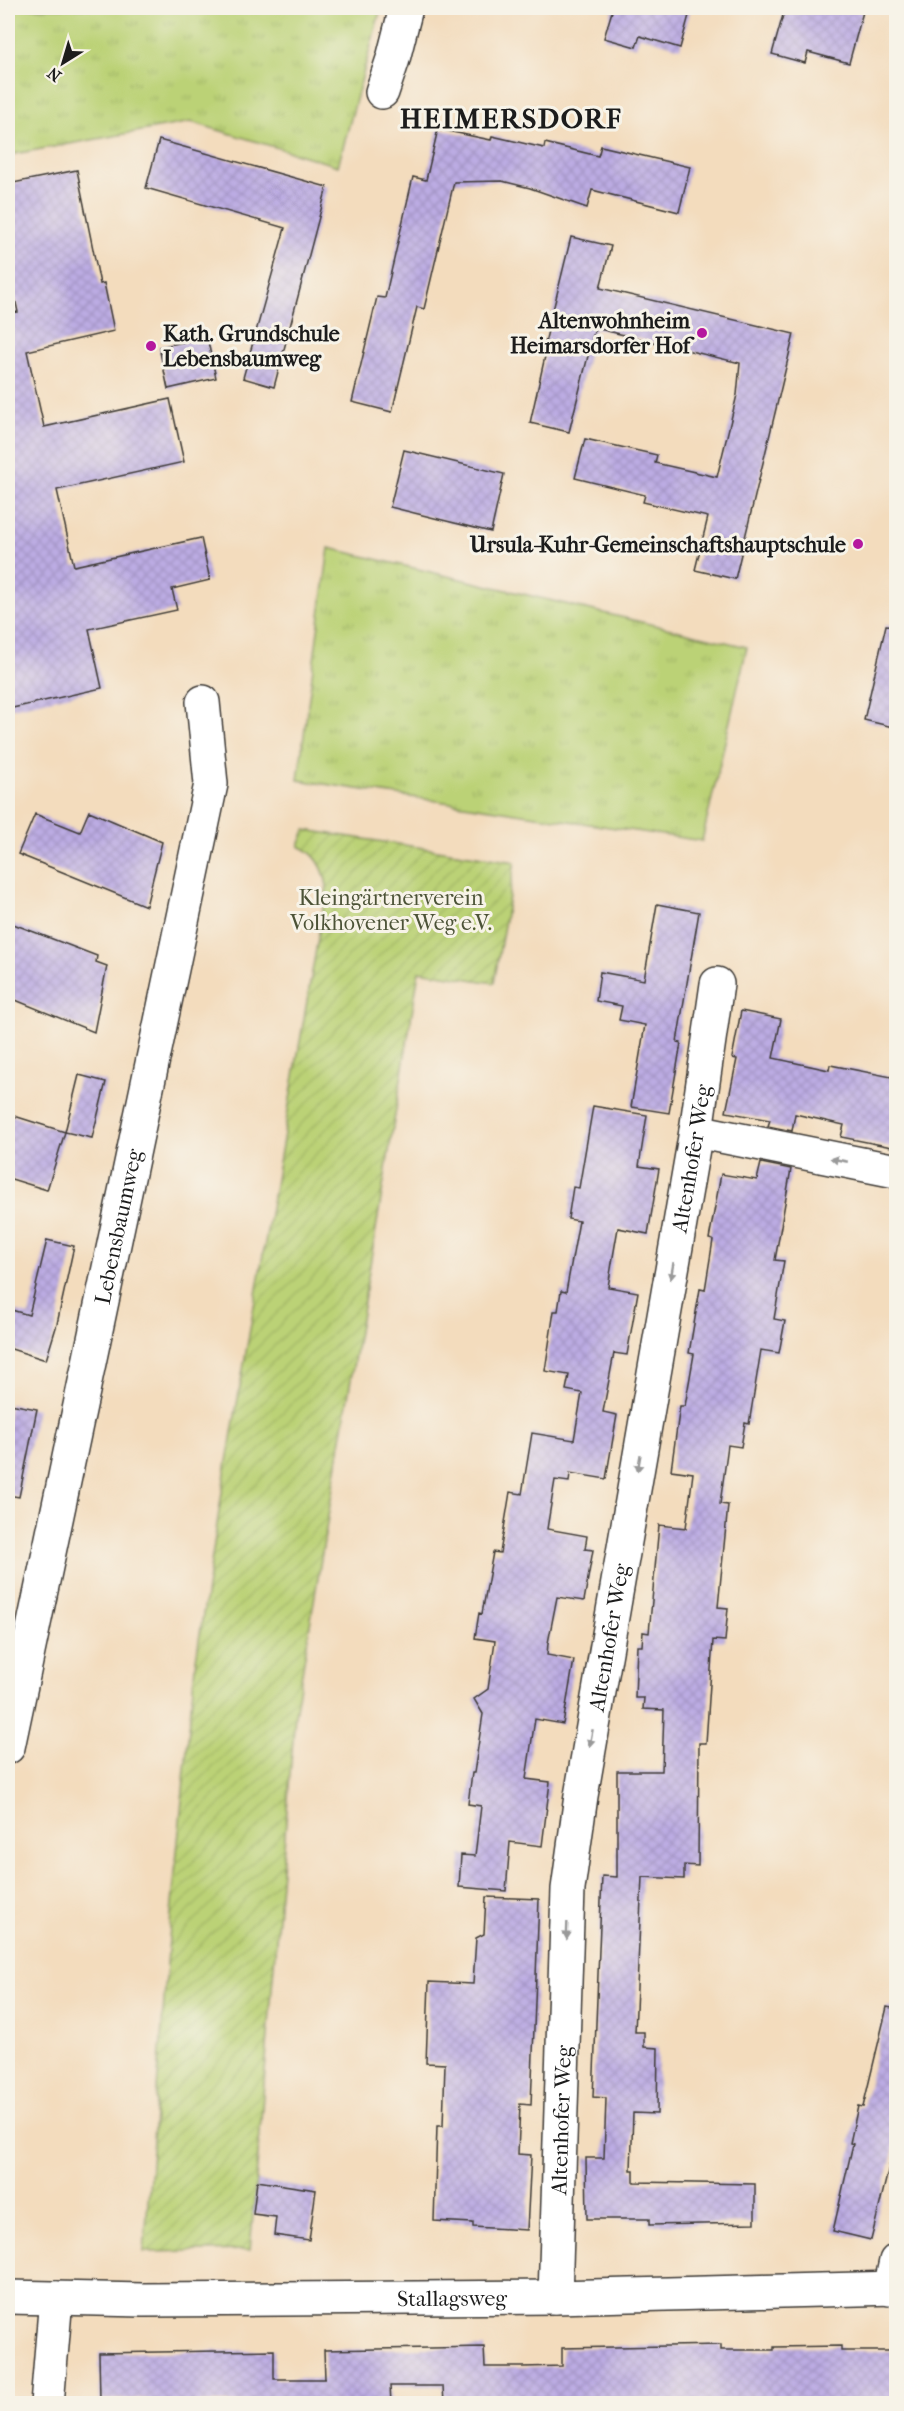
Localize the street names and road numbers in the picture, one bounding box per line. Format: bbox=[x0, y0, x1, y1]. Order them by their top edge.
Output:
street label: Altenhofer Weg bbox=[666, 1083, 717, 1236]
street label: Lebensbaumweg bbox=[90, 1146, 148, 1307]
street label: Altenhofer Weg bbox=[584, 1561, 635, 1715]
street label: Altenhofer Weg bbox=[546, 2045, 577, 2196]
street label: Stallagsweg bbox=[397, 2285, 507, 2312]

